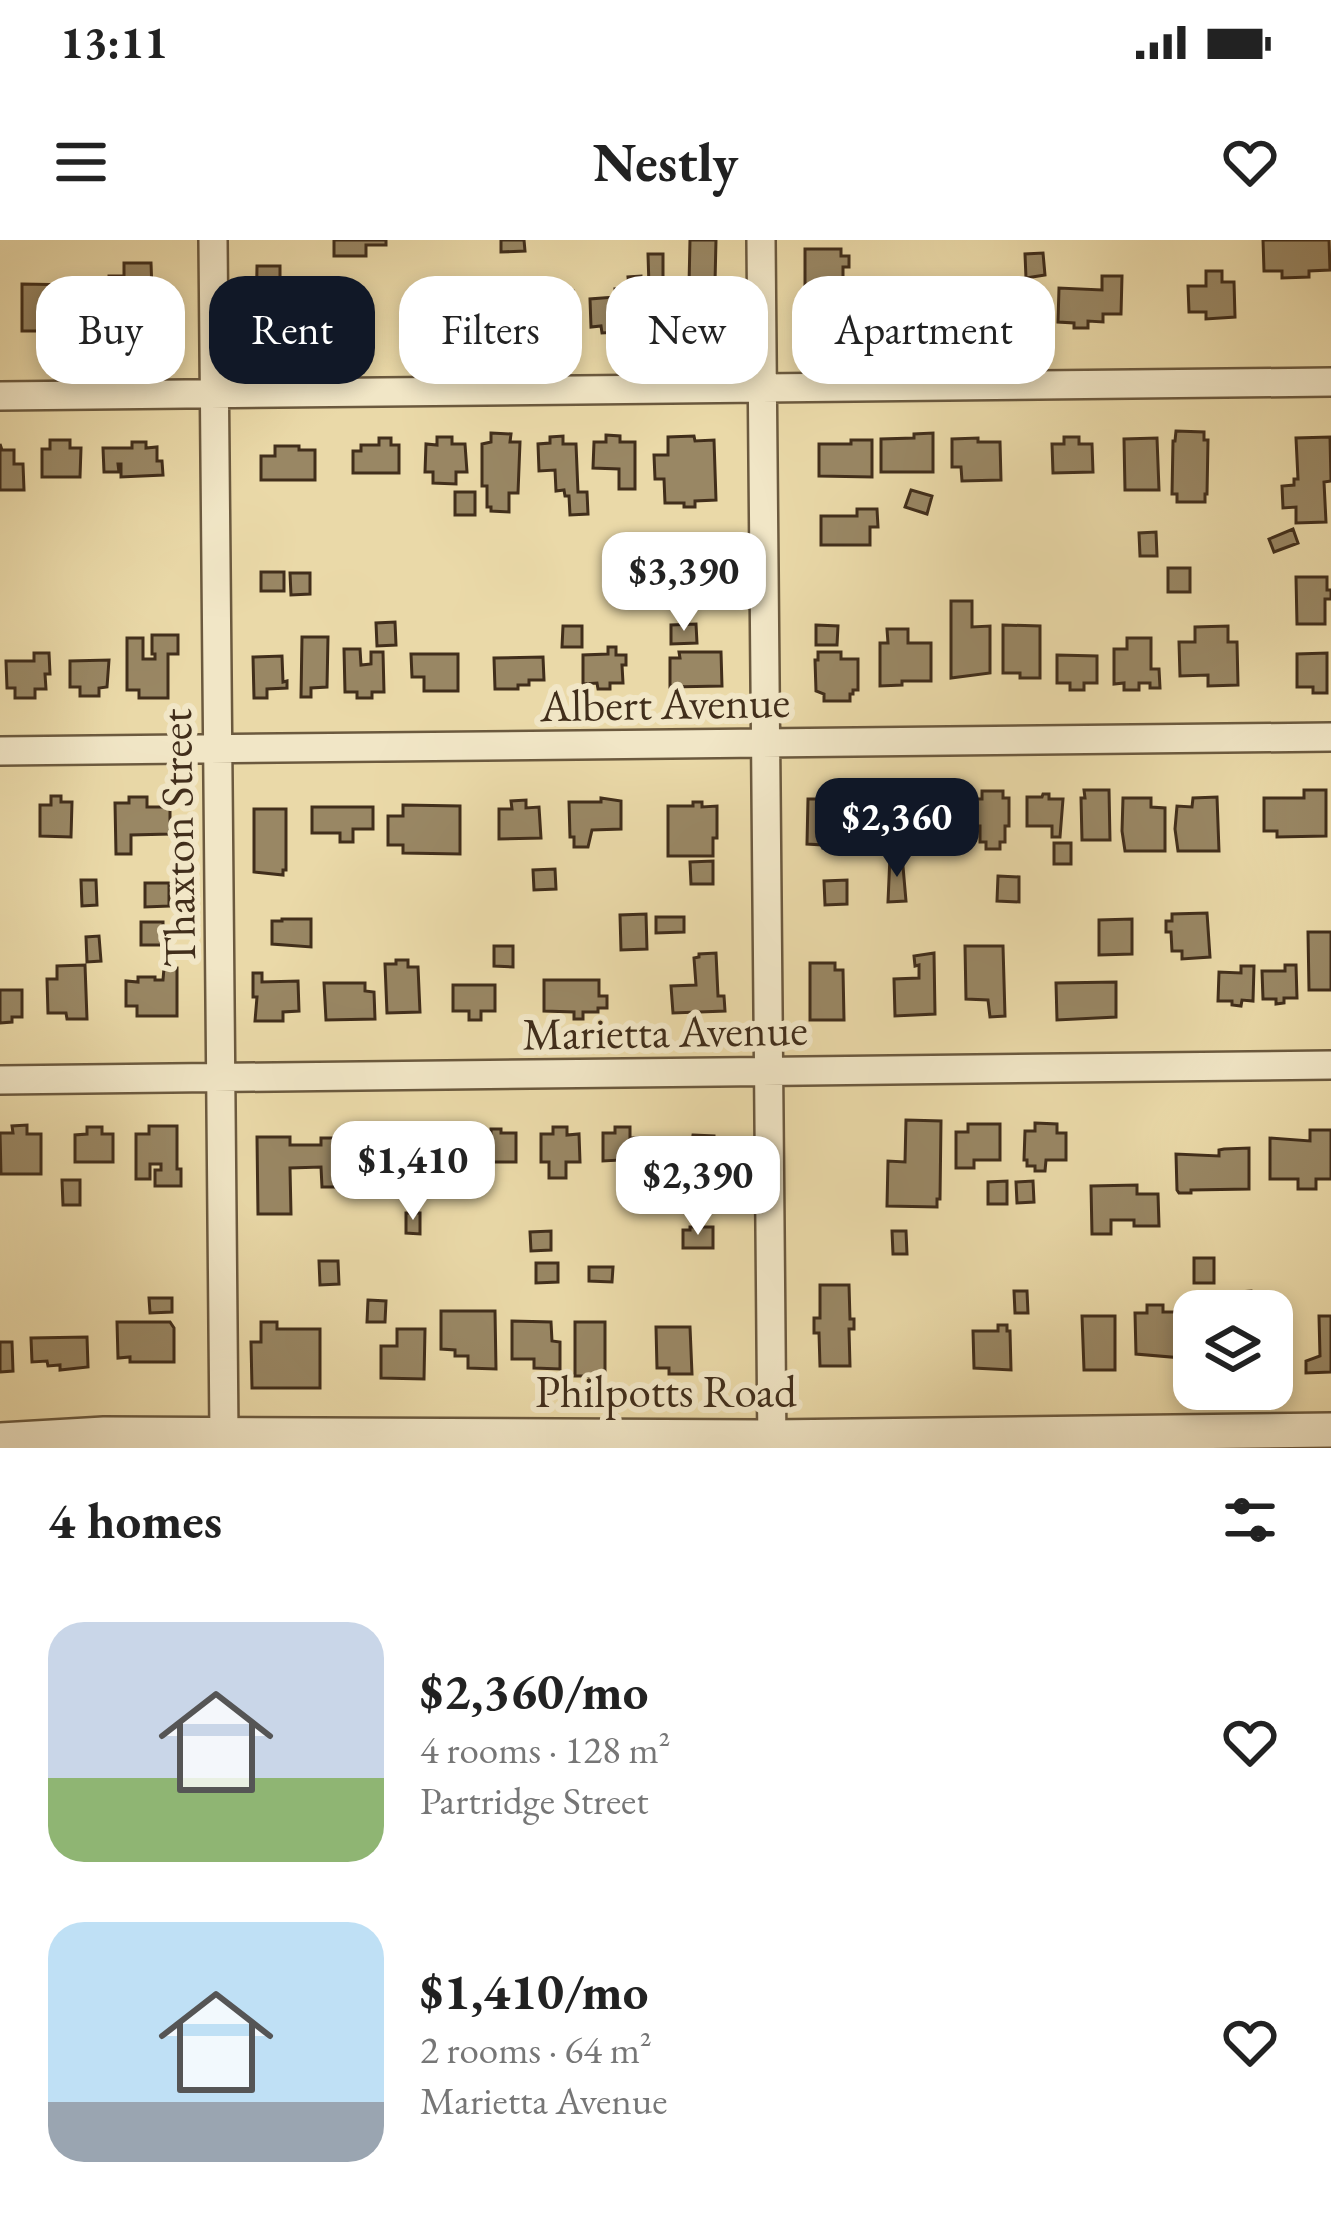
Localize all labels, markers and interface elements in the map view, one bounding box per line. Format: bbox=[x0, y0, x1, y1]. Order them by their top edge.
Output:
text: 13:11 bbox=[60, 13, 168, 71]
text: Nestly bbox=[593, 127, 738, 197]
icon: menu bbox=[48, 129, 114, 195]
icon: heart bbox=[1217, 129, 1283, 195]
chip: Buy bbox=[36, 276, 185, 384]
chip: Rent bbox=[209, 276, 375, 384]
chip: Filters bbox=[399, 276, 582, 384]
chip: New bbox=[606, 276, 768, 384]
chip: Apartment bbox=[792, 276, 1055, 384]
pin: $3,390 bbox=[586, 532, 782, 634]
text: $3,390 bbox=[629, 545, 739, 596]
street label: Albert Avenue bbox=[539, 672, 790, 734]
street label: Thaxton Street bbox=[146, 708, 208, 968]
pin: $2,360 bbox=[799, 778, 995, 880]
text: $2,360 bbox=[842, 791, 952, 842]
street label: Marietta Avenue bbox=[522, 1000, 808, 1062]
pin: $1,410 bbox=[315, 1121, 511, 1223]
text: $1,410 bbox=[358, 1134, 468, 1185]
pin: $2,390 bbox=[600, 1136, 796, 1238]
text: $2,390 bbox=[643, 1149, 753, 1200]
map controls bbox=[1173, 1290, 1293, 1410]
button: layers bbox=[1173, 1290, 1293, 1410]
street label: Philpotts Road bbox=[535, 1362, 797, 1420]
text: 4 homes bbox=[48, 1487, 222, 1553]
icon: filters bbox=[1217, 1487, 1283, 1553]
text: $2,360/mo bbox=[420, 1658, 648, 1724]
icon: home bbox=[144, 1670, 288, 1814]
icon: heart bbox=[1217, 1709, 1283, 1775]
text: 4 rooms · 128 m² bbox=[420, 1724, 671, 1775]
text: Partridge Street bbox=[420, 1775, 648, 1826]
text: $1,410/mo bbox=[420, 1958, 648, 2024]
icon: home bbox=[144, 1970, 288, 2114]
icon: heart bbox=[1217, 2009, 1283, 2075]
text: 2 rooms · 64 m² bbox=[420, 2024, 652, 2075]
text: Marietta Avenue bbox=[420, 2075, 668, 2126]

